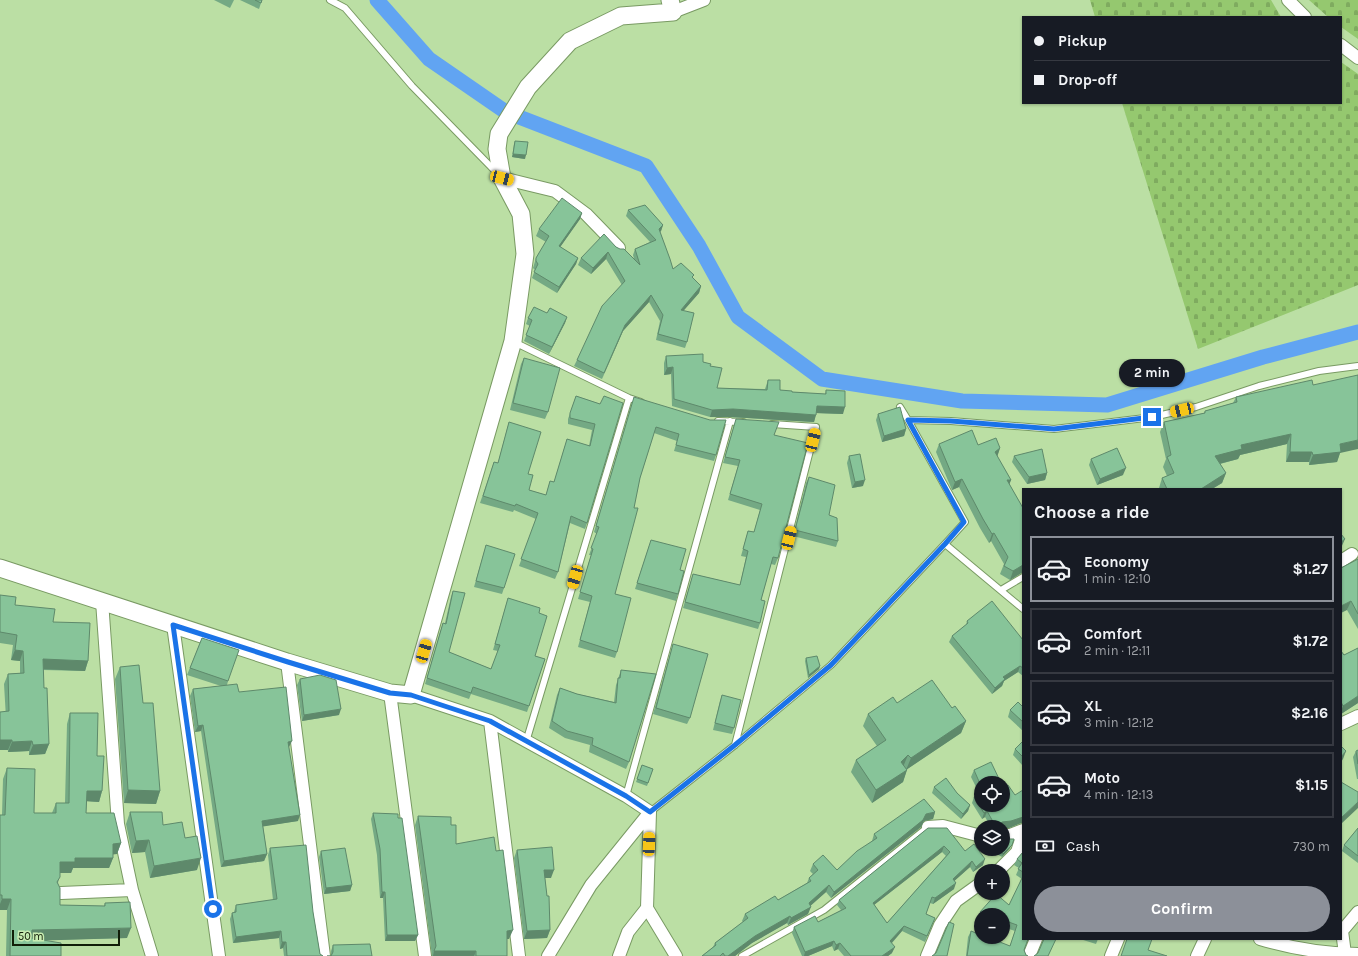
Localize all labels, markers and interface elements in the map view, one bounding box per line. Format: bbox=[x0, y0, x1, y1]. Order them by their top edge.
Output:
text: Pickup bbox=[1058, 32, 1107, 50]
text: Drop-off bbox=[1058, 71, 1117, 89]
car bbox=[489, 169, 515, 187]
callout: 2 min bbox=[1119, 359, 1185, 387]
text: 2 min bbox=[1134, 365, 1170, 380]
car bbox=[1169, 401, 1195, 419]
route end bbox=[1143, 408, 1161, 426]
car bbox=[804, 427, 822, 453]
text: Choose a ride bbox=[1034, 501, 1149, 523]
car bbox=[780, 525, 798, 551]
icon: car bbox=[1036, 551, 1072, 587]
text: Economy bbox=[1084, 553, 1149, 571]
text: $1.27 bbox=[1293, 560, 1328, 578]
car bbox=[566, 564, 584, 590]
text: 1 min · 12:10 bbox=[1084, 571, 1151, 586]
icon: car bbox=[1036, 623, 1072, 659]
text: Comfort bbox=[1084, 625, 1142, 643]
text: $1.72 bbox=[1293, 632, 1328, 650]
car bbox=[415, 638, 433, 664]
text: 2 min · 12:11 bbox=[1084, 643, 1150, 658]
icon: car bbox=[1036, 695, 1072, 731]
text: XL bbox=[1084, 697, 1102, 715]
text: $2.16 bbox=[1291, 704, 1328, 722]
text: 3 min · 12:12 bbox=[1084, 715, 1154, 730]
icon: car bbox=[1036, 767, 1072, 803]
text: Moto bbox=[1084, 769, 1120, 787]
map controls bbox=[974, 776, 1010, 944]
button: locate bbox=[974, 776, 1010, 812]
text: $1.15 bbox=[1295, 776, 1328, 794]
text: 4 min · 12:13 bbox=[1084, 787, 1154, 802]
button: layers bbox=[974, 820, 1010, 856]
car bbox=[643, 832, 655, 856]
icon: cash bbox=[1034, 835, 1056, 857]
text: Cash bbox=[1066, 837, 1100, 855]
text: 730 m bbox=[1293, 839, 1330, 854]
button: + bbox=[974, 864, 1010, 900]
button: Confirm bbox=[1034, 886, 1330, 932]
route start bbox=[204, 900, 222, 918]
button: − bbox=[974, 908, 1010, 944]
scale bar bbox=[12, 928, 120, 947]
text: 50 m bbox=[18, 930, 44, 943]

